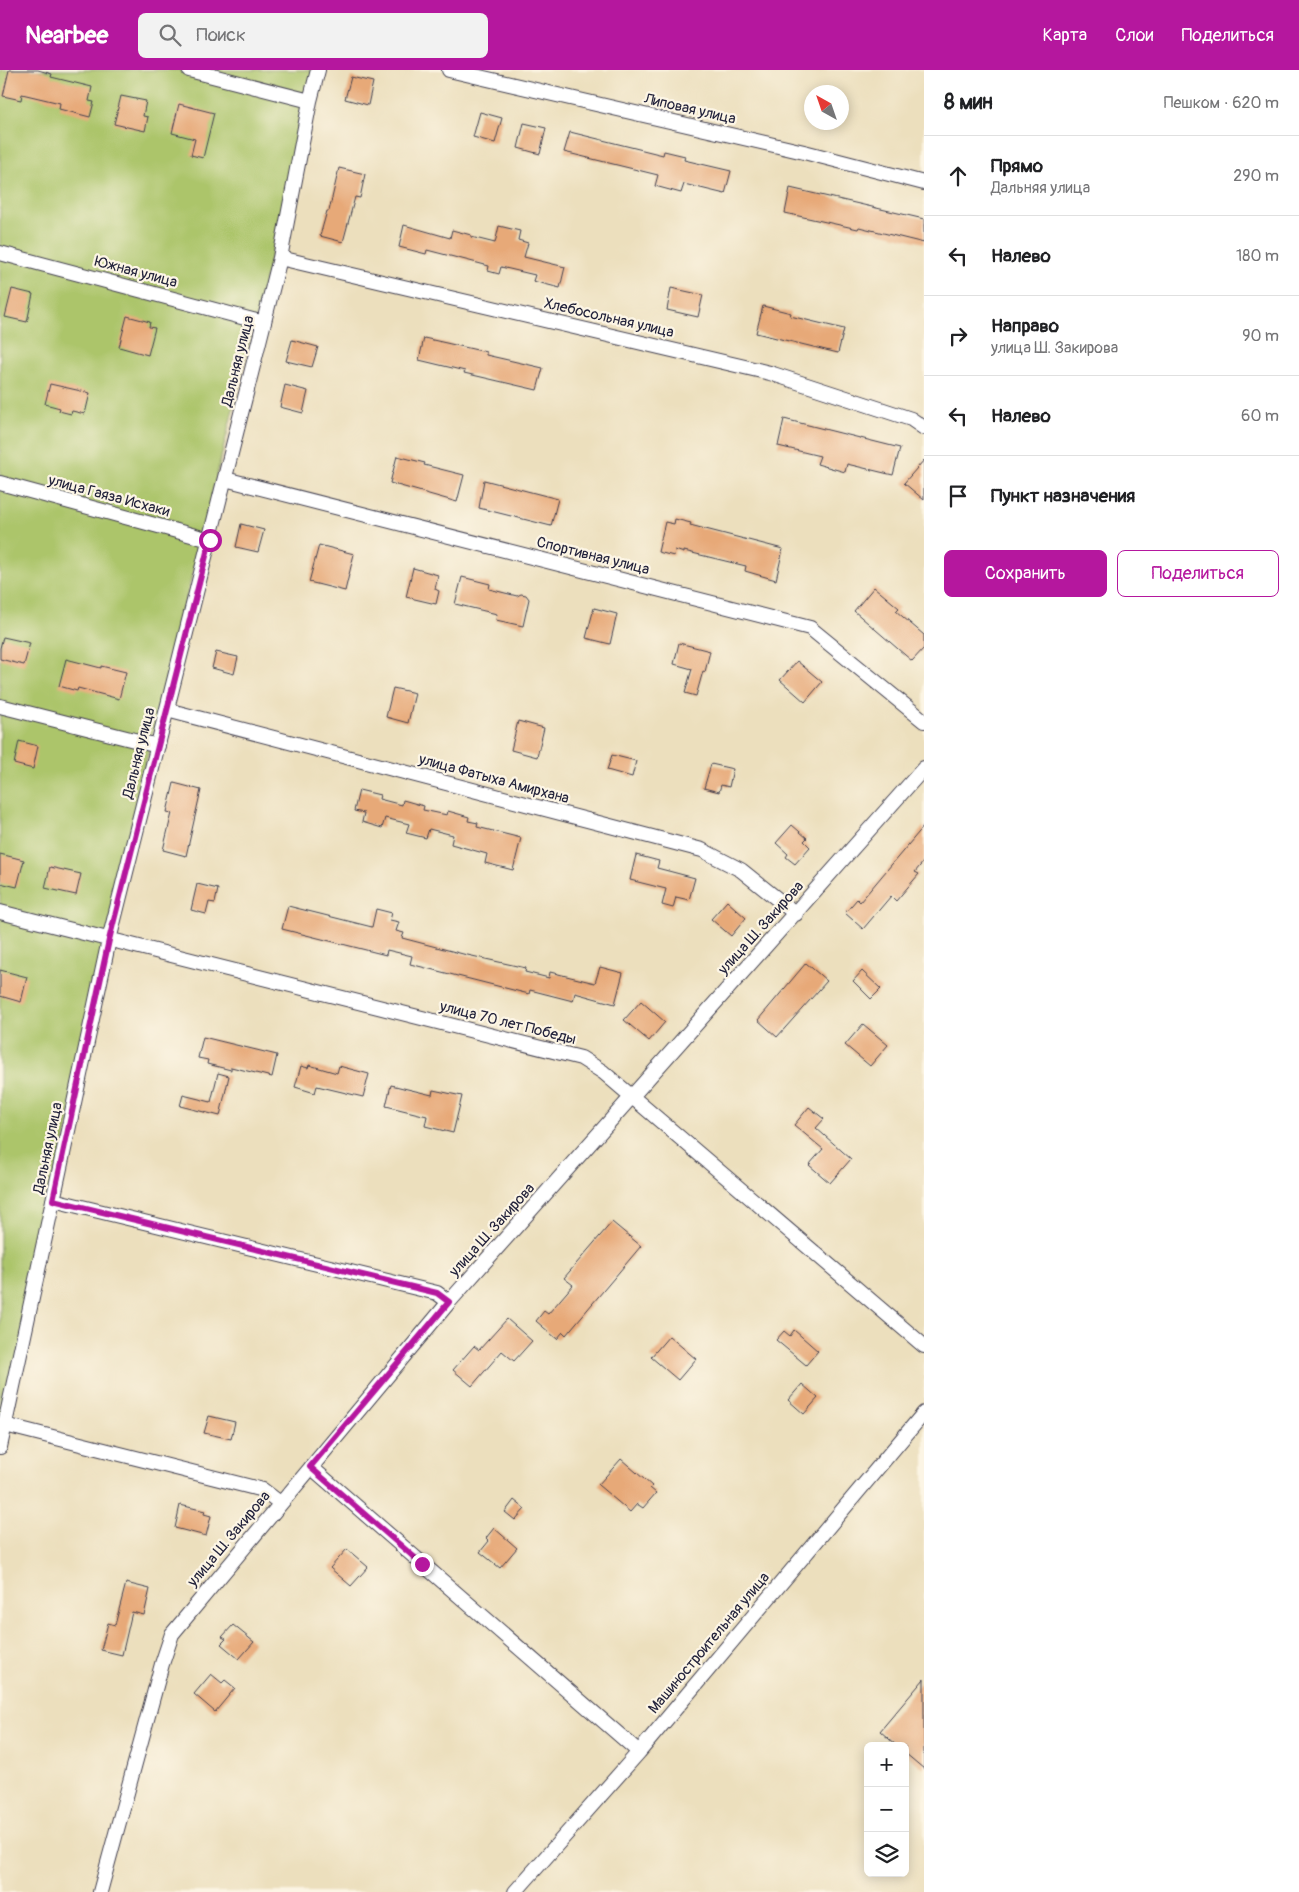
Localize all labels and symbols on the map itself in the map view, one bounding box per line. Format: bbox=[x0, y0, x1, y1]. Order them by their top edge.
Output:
north arrow bbox=[804, 85, 849, 130]
street label: Липовая улица bbox=[641, 89, 738, 129]
street label: Южная улица bbox=[93, 252, 179, 292]
street label: Хлебосольная улица bbox=[542, 294, 676, 342]
street label: Дальняя улица bbox=[217, 314, 258, 409]
street label: улица Гаяза Исхаки bbox=[45, 470, 172, 521]
route start bbox=[199, 529, 222, 552]
street label: Спортивная улица bbox=[535, 533, 651, 579]
street label: Дальняя улица bbox=[118, 706, 159, 801]
street label: улица Фатыха Амирхана bbox=[416, 750, 571, 808]
street label: улица Ш. Закирова bbox=[713, 877, 808, 979]
street label: улица 70 лет Победы bbox=[437, 997, 578, 1049]
street label: Дальняя улица bbox=[29, 1101, 67, 1196]
street label: улица Ш. Закирова bbox=[444, 1179, 539, 1281]
street label: улица Ш. Закирова bbox=[183, 1487, 275, 1592]
route end bbox=[411, 1553, 434, 1576]
street label: Машиностроительная улица bbox=[644, 1568, 774, 1718]

